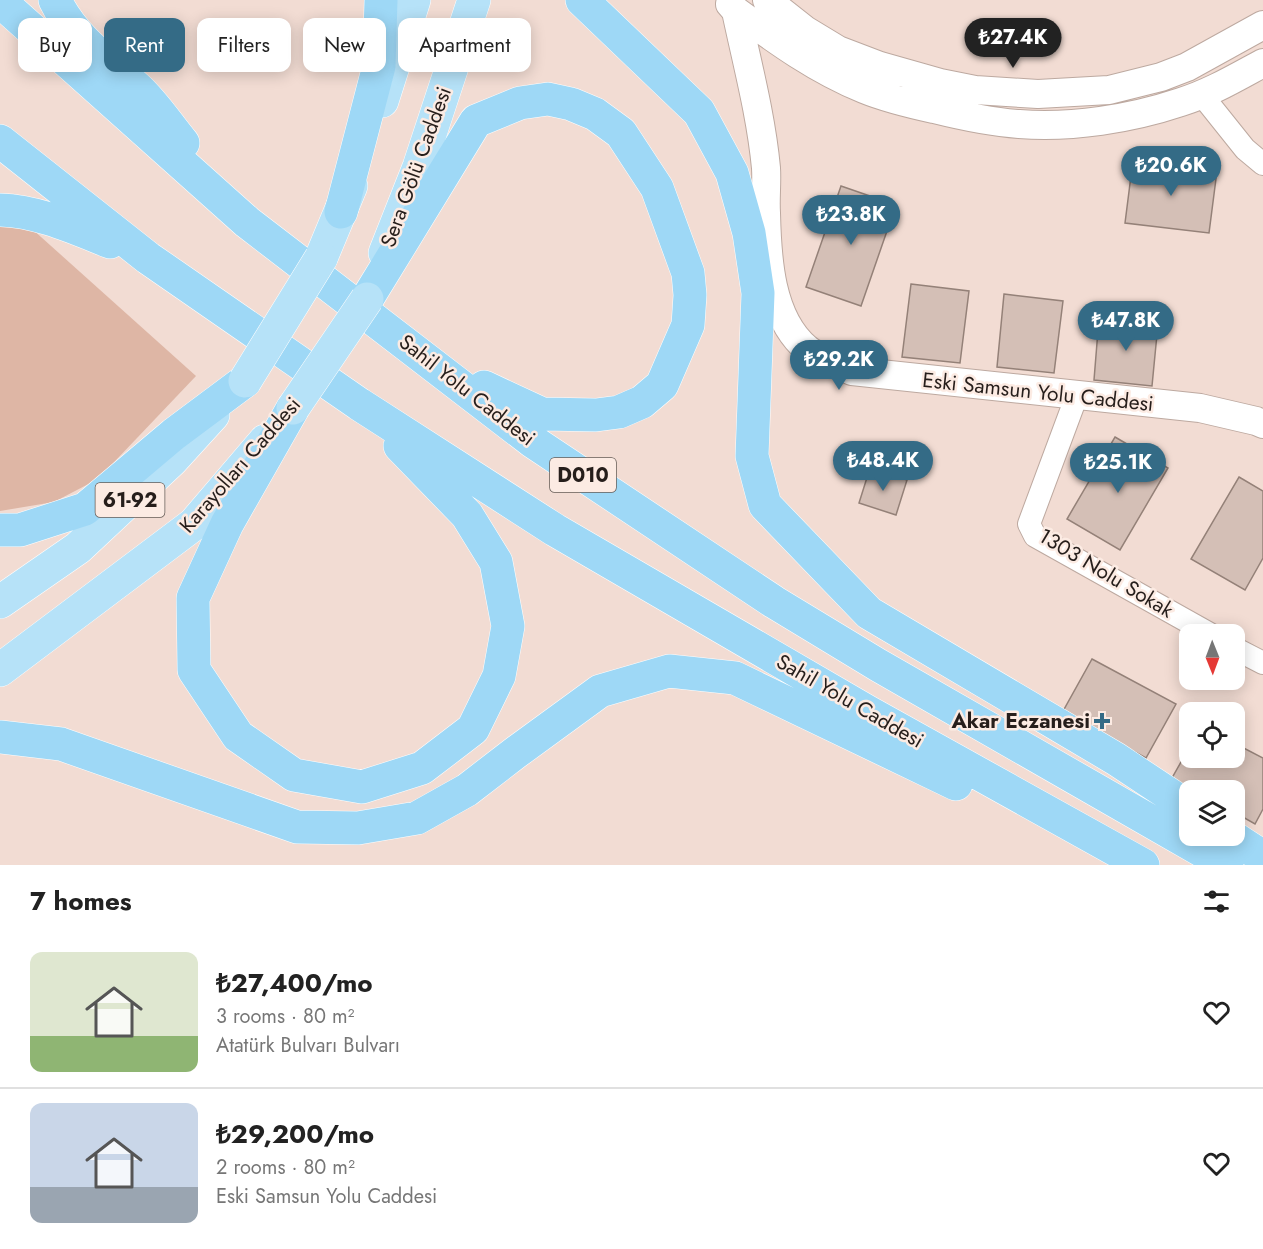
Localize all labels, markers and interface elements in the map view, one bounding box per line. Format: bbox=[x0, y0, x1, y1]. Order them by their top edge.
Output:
chip: Buy bbox=[18, 18, 92, 72]
chip: Rent bbox=[104, 18, 185, 72]
chip: Filters bbox=[197, 18, 291, 72]
chip: New bbox=[303, 18, 386, 72]
chip: Apartment bbox=[398, 18, 531, 72]
pin: ₺27.4K bbox=[964, 18, 1062, 69]
text: ₺27.4K bbox=[979, 23, 1048, 52]
street label: Sera Gölü Caddesi bbox=[373, 82, 459, 252]
pin: ₺20.6K bbox=[1122, 146, 1220, 197]
text: ₺20.6K bbox=[1135, 151, 1207, 180]
pin: ₺23.8K bbox=[802, 195, 900, 246]
text: ₺23.8K bbox=[816, 200, 886, 229]
pin: ₺47.8K bbox=[1077, 301, 1175, 352]
text: ₺47.8K bbox=[1092, 306, 1160, 335]
street label: Sahil Yolu Caddesi bbox=[392, 327, 542, 453]
pin: ₺29.2K bbox=[790, 340, 888, 391]
text: ₺29.2K bbox=[804, 345, 874, 374]
street label: Eski Samsun Yolu Caddesi bbox=[921, 365, 1155, 419]
street label: Karayolları Caddesi bbox=[172, 390, 308, 540]
pin: ₺48.4K bbox=[834, 441, 932, 492]
pin: ₺25.1K bbox=[1069, 443, 1167, 494]
text: ₺48.4K bbox=[847, 446, 919, 475]
text: ₺25.1K bbox=[1084, 448, 1152, 477]
road number: D010 bbox=[550, 458, 616, 492]
road number: 61-92 bbox=[96, 483, 164, 517]
street label: 1303 Nolu Sokak bbox=[1033, 521, 1180, 626]
north arrow bbox=[1179, 624, 1245, 690]
map controls bbox=[1179, 624, 1245, 846]
street label: Sahil Yolu Caddesi bbox=[771, 647, 929, 755]
button: locate bbox=[1179, 702, 1245, 768]
place label: Akar Eczanesi bbox=[950, 706, 1090, 736]
marker: Akar Eczanesi bbox=[1095, 714, 1109, 728]
button: layers bbox=[1179, 780, 1245, 846]
text: 7 homes bbox=[30, 882, 132, 920]
icon: filters bbox=[1200, 885, 1233, 918]
text: ₺27,400/mo bbox=[216, 964, 373, 1002]
icon: home bbox=[78, 976, 150, 1048]
icon: heart bbox=[1200, 996, 1233, 1029]
text: 3 rooms · 80 m² bbox=[216, 1002, 354, 1031]
text: Atatürk Bulvarı Bulvarı bbox=[216, 1031, 400, 1060]
text: ₺29,200/mo bbox=[216, 1115, 374, 1153]
icon: home bbox=[78, 1127, 150, 1199]
icon: heart bbox=[1200, 1147, 1233, 1180]
text: 2 rooms · 80 m² bbox=[216, 1153, 355, 1182]
text: Eski Samsun Yolu Caddesi bbox=[216, 1182, 437, 1211]

